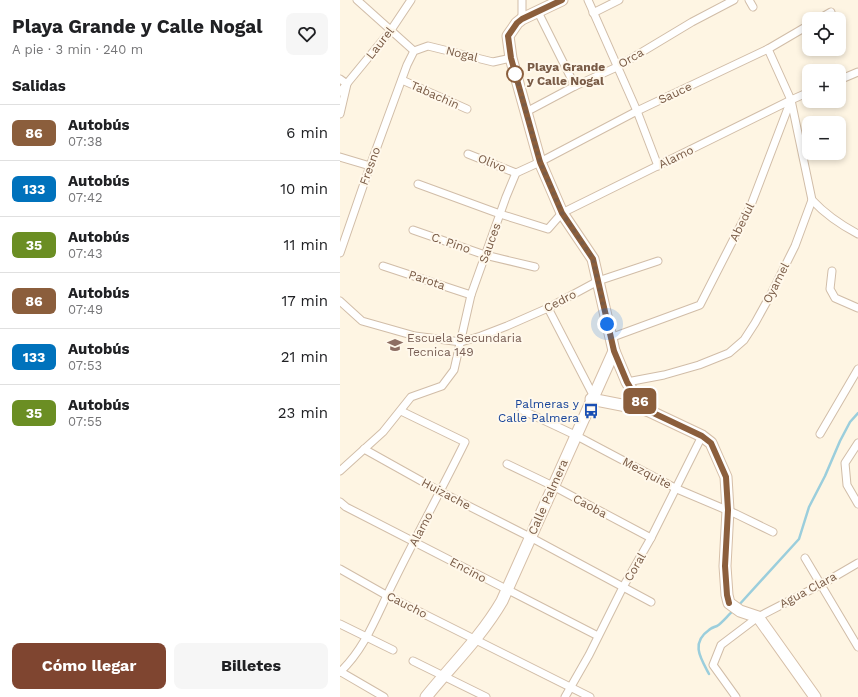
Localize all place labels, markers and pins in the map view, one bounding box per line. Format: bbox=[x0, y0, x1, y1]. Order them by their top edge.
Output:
place label: Playa Grande y Calle Nogal bbox=[526, 60, 605, 88]
marker: Playa Grande y Calle Nogal bbox=[506, 65, 524, 83]
place label: Escuela Secundaria Tecnica 149 bbox=[407, 331, 522, 359]
school or university icon: Escuela Secundaria Tecnica 149 bbox=[386, 336, 404, 354]
place label: Palmeras y Calle Palmera bbox=[498, 397, 580, 425]
bus stop icon: Palmeras y Calle Palmera bbox=[582, 402, 600, 420]

